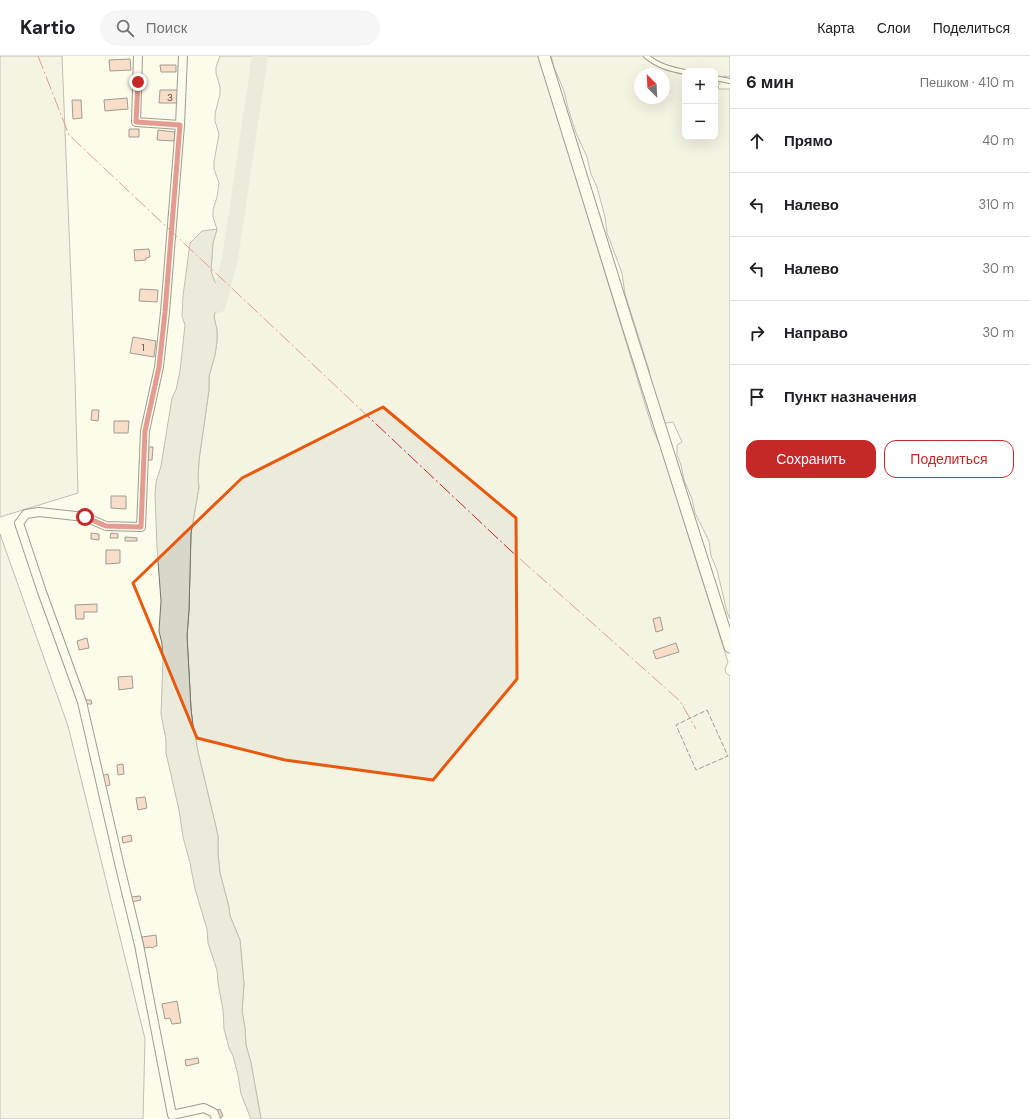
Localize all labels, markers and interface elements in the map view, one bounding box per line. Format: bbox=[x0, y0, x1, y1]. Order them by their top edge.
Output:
search box bbox=[100, 10, 380, 46]
text: Kartio bbox=[20, 15, 76, 40]
icon: search bbox=[114, 17, 136, 39]
text: Поиск bbox=[146, 18, 187, 38]
text: Карта bbox=[817, 19, 855, 37]
text: Слои bbox=[877, 19, 911, 37]
text: Поделиться bbox=[933, 19, 1010, 37]
north arrow bbox=[634, 68, 670, 104]
map controls bbox=[682, 68, 718, 140]
button: + bbox=[682, 68, 718, 104]
text: 6 мин bbox=[746, 71, 794, 93]
route end bbox=[129, 73, 147, 91]
text: Пешком · 410 m bbox=[920, 74, 1014, 91]
house number: 3 bbox=[167, 91, 173, 104]
button: − bbox=[682, 104, 718, 140]
icon: ahead bbox=[746, 130, 768, 152]
text: Прямо bbox=[784, 131, 833, 151]
text: 40 m bbox=[982, 132, 1014, 149]
icon: left bbox=[746, 194, 768, 216]
text: Налево bbox=[784, 195, 839, 215]
text: 310 m bbox=[979, 196, 1014, 213]
icon: left bbox=[746, 258, 768, 280]
text: Налево bbox=[784, 259, 839, 279]
text: 30 m bbox=[982, 260, 1014, 277]
icon: right bbox=[746, 322, 768, 344]
text: Направо bbox=[784, 323, 848, 343]
text: 30 m bbox=[982, 324, 1014, 341]
house number: 1 bbox=[141, 341, 145, 354]
icon: arrive bbox=[746, 386, 768, 408]
text: Пункт назначения bbox=[784, 387, 917, 407]
button: Сохранить bbox=[746, 440, 876, 478]
button: Поделиться bbox=[884, 440, 1014, 478]
route start bbox=[76, 508, 94, 526]

